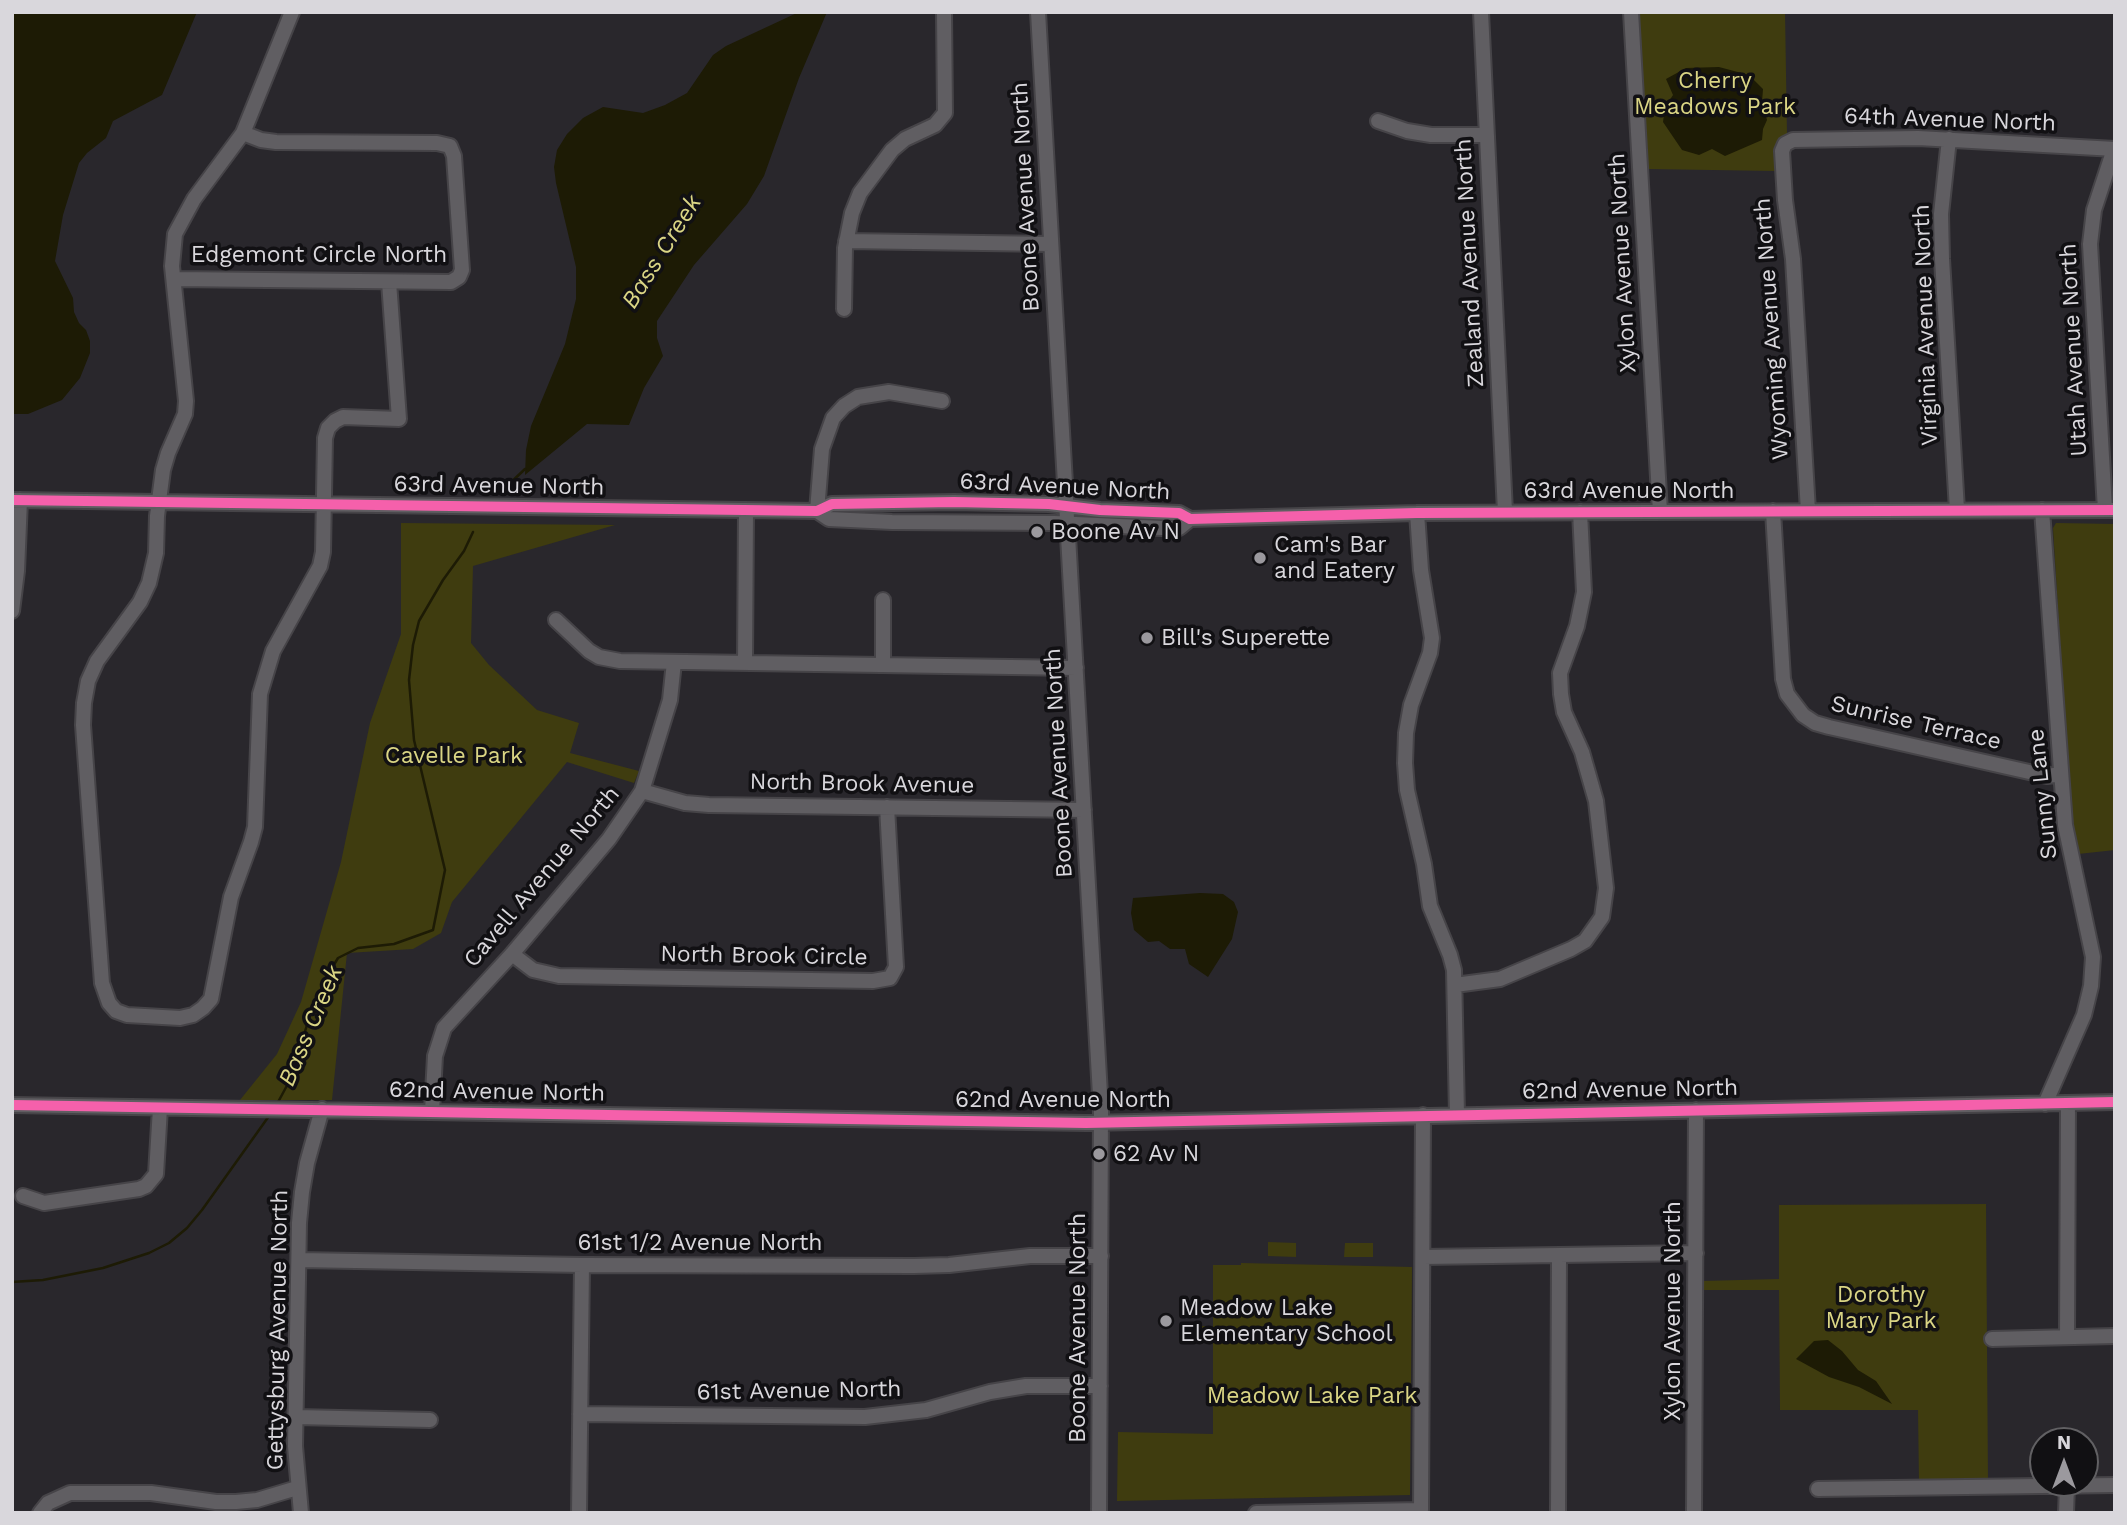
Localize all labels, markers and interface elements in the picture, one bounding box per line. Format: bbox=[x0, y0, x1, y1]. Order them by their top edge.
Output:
park label: Cherry Meadows Park bbox=[1634, 67, 1796, 121]
street label: Boone Avenue North bbox=[1006, 81, 1046, 313]
street label: 64th Avenue North bbox=[1844, 103, 2056, 137]
street label: Zealand Avenue North bbox=[1450, 138, 1490, 388]
street label: Xylon Avenue North bbox=[1603, 152, 1643, 374]
water label: Bass Creek bbox=[616, 190, 708, 314]
street label: Wyoming Avenue North bbox=[1749, 197, 1795, 461]
street label: Virginia Avenue North bbox=[1908, 204, 1944, 446]
street label: Edgemont Circle North bbox=[191, 241, 447, 269]
street label: Utah Avenue North bbox=[2055, 243, 2093, 457]
street label: 63rd Avenue North bbox=[959, 468, 1171, 506]
street label: 63rd Avenue North bbox=[393, 470, 605, 502]
street label: 63rd Avenue North bbox=[1524, 477, 1734, 505]
place label: Boone Av N bbox=[1051, 518, 1180, 546]
marker: Boone Av N bbox=[1029, 524, 1045, 540]
place label: Cam's Bar and Eatery bbox=[1274, 531, 1395, 585]
marker: Cam's Bar and Eatery bbox=[1252, 550, 1268, 566]
place label: Bill's Superette bbox=[1161, 624, 1330, 652]
marker: Bill's Superette bbox=[1139, 630, 1155, 646]
street label: Boone Avenue North bbox=[1039, 647, 1079, 879]
street label: Sunrise Terrace bbox=[1828, 690, 2004, 756]
street label: Sunny Lane bbox=[2022, 727, 2064, 861]
park label: Cavelle Park bbox=[385, 742, 523, 770]
street label: North Brook Avenue bbox=[749, 768, 975, 800]
street label: Cavell Avenue North bbox=[458, 781, 626, 973]
street label: North Brook Circle bbox=[660, 940, 868, 972]
water label: Bass Creek bbox=[273, 961, 349, 1091]
street label: 62nd Avenue North bbox=[1522, 1074, 1738, 1106]
street label: 62nd Avenue North bbox=[389, 1076, 605, 1108]
street label: 62nd Avenue North bbox=[955, 1086, 1171, 1114]
place label: 62 Av N bbox=[1113, 1140, 1199, 1168]
marker: 62 Av N bbox=[1091, 1146, 1107, 1162]
street label: Gettysburg Avenue North bbox=[262, 1189, 294, 1471]
street label: Xylon Avenue North bbox=[1659, 1201, 1687, 1421]
street label: Boone Avenue North bbox=[1064, 1213, 1092, 1443]
street label: 61st 1/2 Avenue North bbox=[577, 1229, 823, 1257]
park label: Dorothy Mary Park bbox=[1825, 1281, 1937, 1335]
place label: Meadow Lake Elementary School bbox=[1180, 1294, 1392, 1348]
marker: Meadow Lake Elementary School bbox=[1158, 1313, 1174, 1329]
street label: 61st Avenue North bbox=[696, 1375, 902, 1407]
park label: Meadow Lake Park bbox=[1207, 1382, 1417, 1410]
north arrow bbox=[2029, 1427, 2099, 1497]
text: N bbox=[2057, 1431, 2071, 1454]

